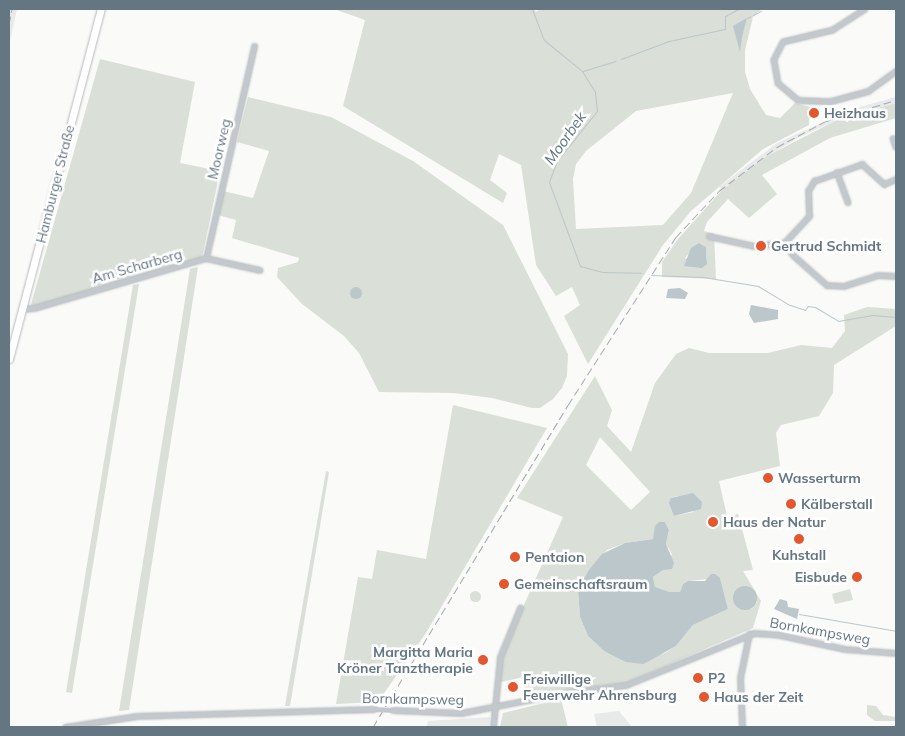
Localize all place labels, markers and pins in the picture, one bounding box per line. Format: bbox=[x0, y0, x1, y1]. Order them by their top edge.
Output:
place label: Heizhaus bbox=[824, 105, 886, 121]
marker: Heizhaus bbox=[808, 107, 820, 119]
place label: Gertrud Schmidt bbox=[771, 238, 881, 254]
marker: Gertrud Schmidt bbox=[755, 240, 767, 252]
place label: Wasserturm bbox=[778, 470, 861, 486]
marker: Wasserturm bbox=[762, 472, 774, 484]
place label: Kälberstall bbox=[801, 496, 873, 512]
marker: Kälberstall bbox=[785, 498, 797, 510]
place label: Haus der Natur bbox=[723, 514, 826, 530]
marker: Haus der Natur bbox=[707, 516, 719, 528]
marker: Kuhstall bbox=[793, 533, 805, 545]
place label: Kuhstall bbox=[772, 547, 826, 563]
place label: Pentaion bbox=[525, 549, 584, 565]
marker: Pentaion bbox=[509, 551, 521, 563]
place label: Eisbude bbox=[795, 569, 847, 585]
marker: Eisbude bbox=[851, 571, 863, 583]
place label: Gemeinschaftsraum bbox=[514, 576, 648, 592]
marker: Gemeinschaftsraum bbox=[498, 578, 510, 590]
place label: Margitta Maria Kröner Tanztherapie bbox=[337, 644, 473, 676]
marker: Margitta Maria Kröner Tanztherapie bbox=[477, 654, 489, 666]
place label: P2 bbox=[708, 670, 726, 686]
place label: Freiwillige Feuerwehr Ahrensburg bbox=[523, 671, 677, 704]
marker: P2 bbox=[692, 672, 704, 684]
marker: Freiwillige Feuerwehr Ahrensburg bbox=[507, 681, 519, 693]
place label: Haus der Zeit bbox=[714, 689, 803, 705]
marker: Haus der Zeit bbox=[698, 691, 710, 703]

